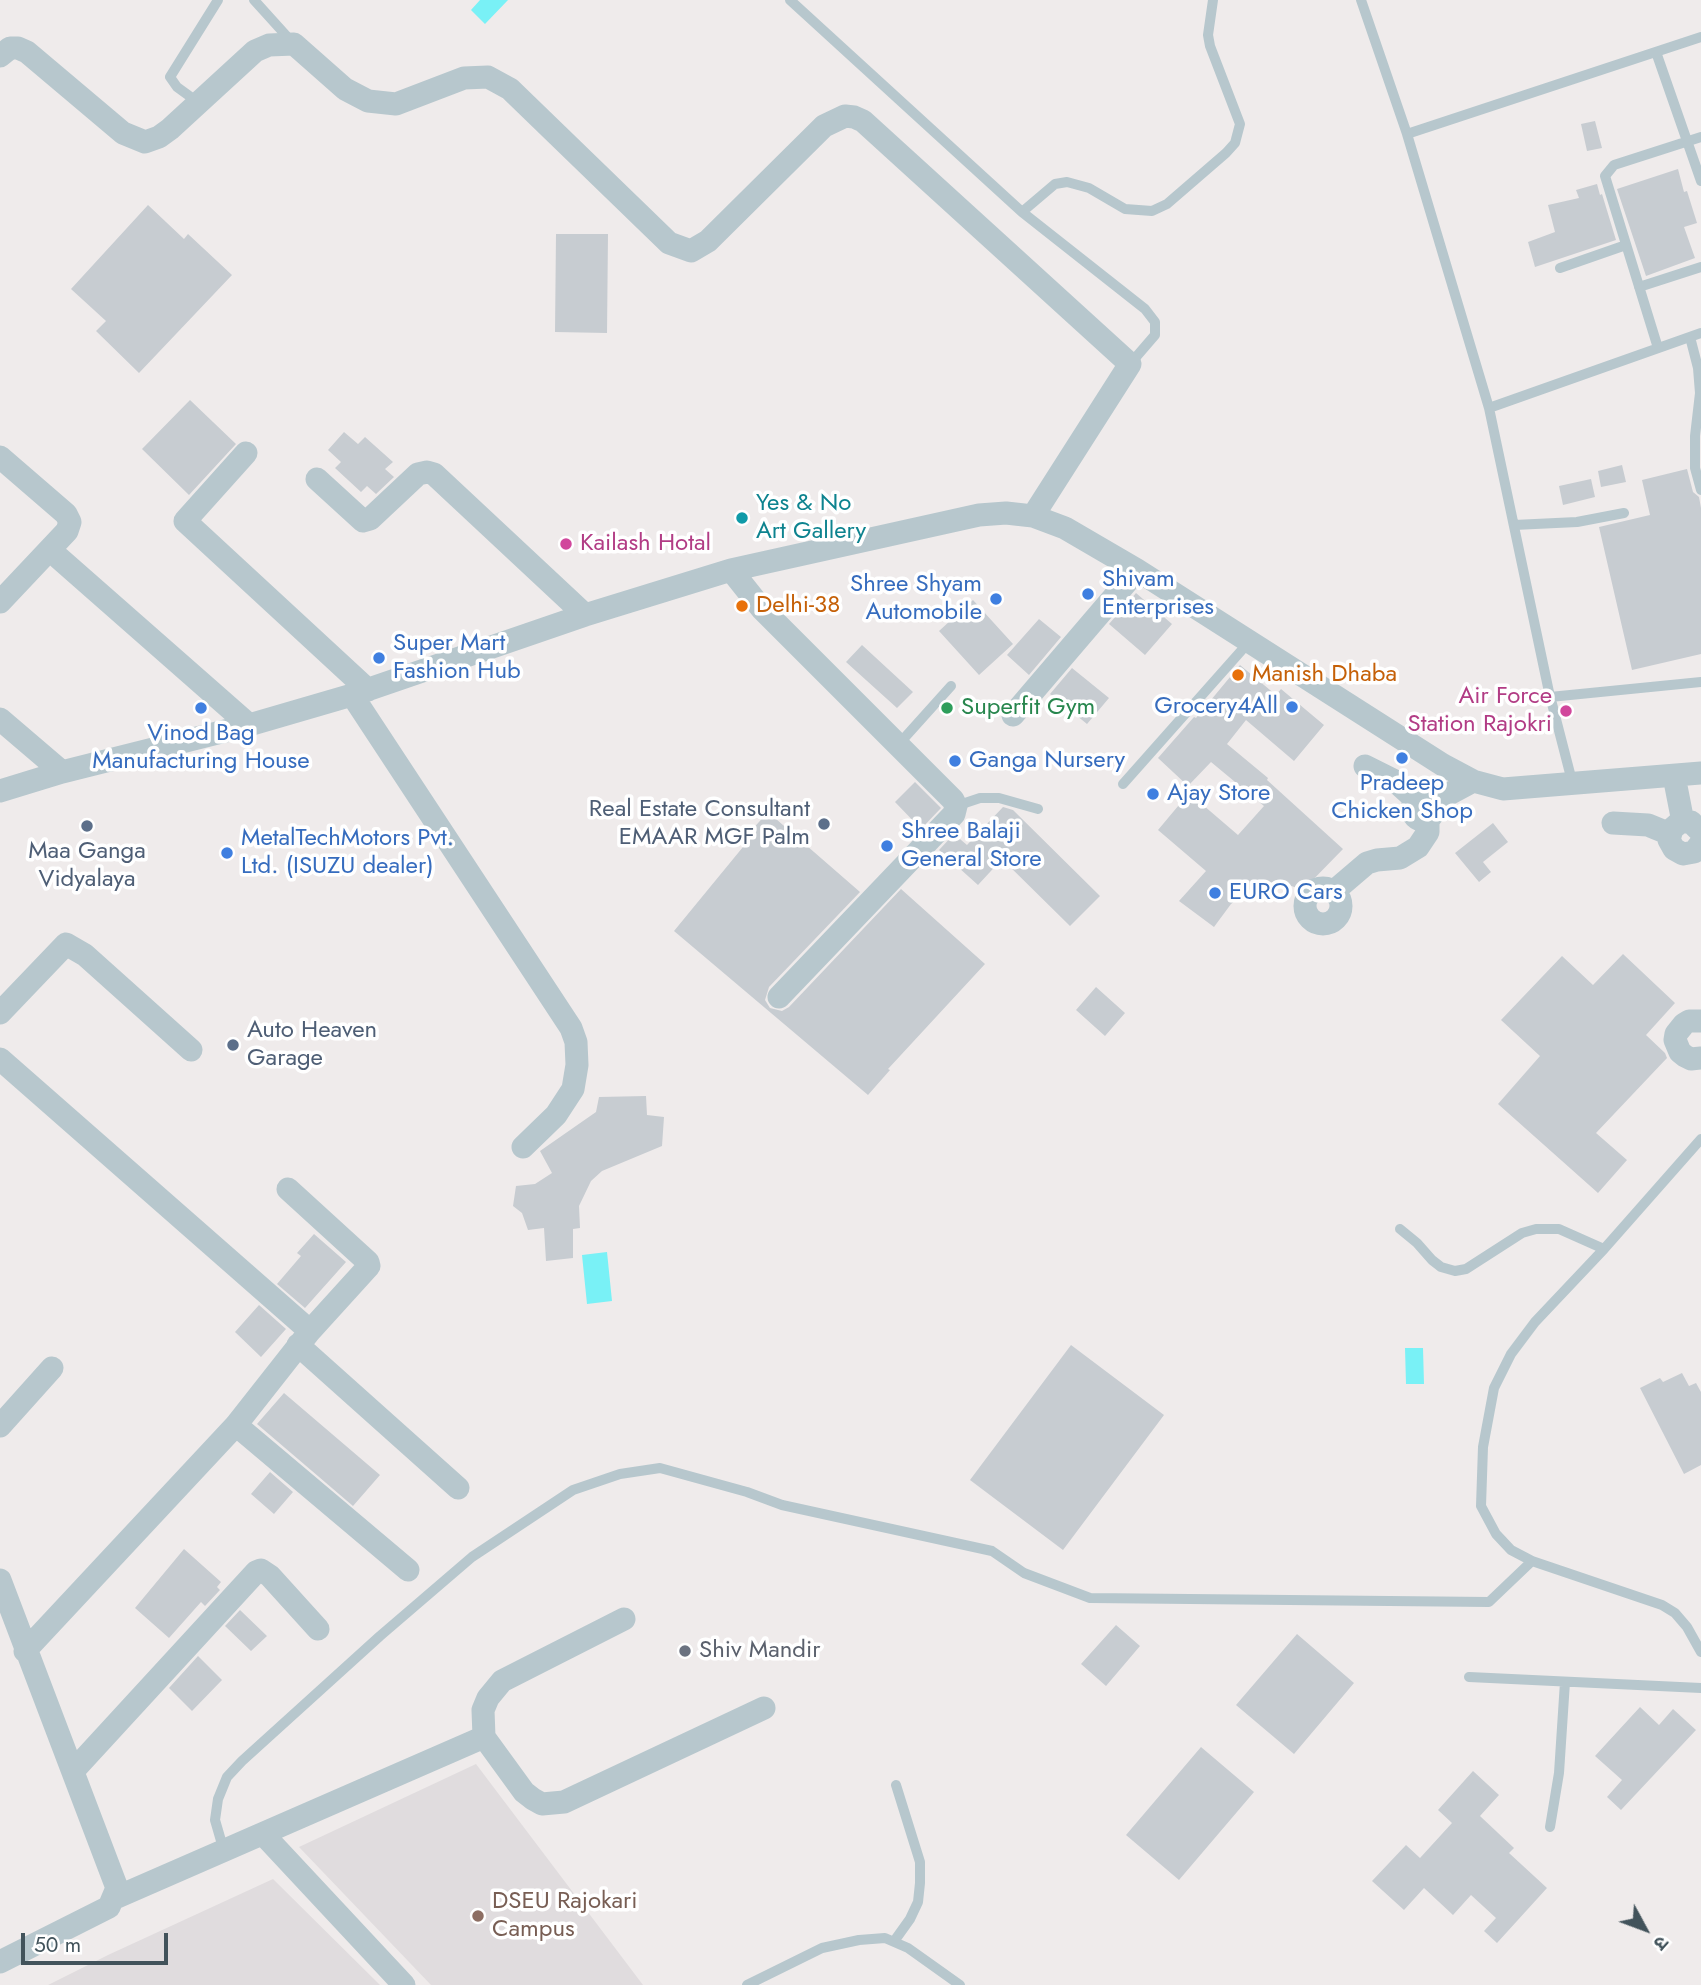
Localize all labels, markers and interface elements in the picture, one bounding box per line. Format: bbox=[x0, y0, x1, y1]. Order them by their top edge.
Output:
place label: Yes & No Art Gallery bbox=[756, 490, 866, 546]
marker: Yes & No Art Gallery bbox=[734, 510, 750, 526]
place label: Kailash Hotal bbox=[580, 530, 711, 558]
marker: Kailash Hotal bbox=[558, 536, 574, 552]
place label: Shivam Enterprises bbox=[1102, 566, 1214, 622]
place label: Shree Shyam Automobile bbox=[850, 571, 982, 627]
marker: Shivam Enterprises bbox=[1080, 586, 1096, 602]
marker: Shree Shyam Automobile bbox=[988, 591, 1004, 607]
place label: Delhi-38 bbox=[756, 592, 840, 620]
marker: Delhi-38 bbox=[734, 598, 750, 614]
place label: Super Mart Fashion Hub bbox=[393, 630, 521, 686]
marker: Super Mart Fashion Hub bbox=[371, 650, 387, 666]
place label: Manish Dhaba bbox=[1252, 661, 1397, 689]
marker: Manish Dhaba bbox=[1230, 667, 1246, 683]
place label: Air Force Station Rajokri bbox=[1408, 683, 1552, 739]
place label: Grocery4All bbox=[1154, 693, 1278, 721]
place label: Superfit Gym bbox=[961, 694, 1095, 722]
marker: Grocery4All bbox=[1284, 699, 1300, 715]
marker: Vinod Bag Manufacturing House bbox=[193, 700, 209, 716]
marker: Superfit Gym bbox=[939, 700, 955, 716]
marker: Air Force Station Rajokri bbox=[1558, 703, 1574, 719]
place label: Vinod Bag Manufacturing House bbox=[92, 720, 310, 776]
place label: Ganga Nursery bbox=[969, 747, 1125, 775]
marker: Pradeep Chicken Shop bbox=[1394, 750, 1410, 766]
marker: Ganga Nursery bbox=[947, 753, 963, 769]
place label: Pradeep Chicken Shop bbox=[1331, 770, 1473, 826]
place label: Ajay Store bbox=[1167, 780, 1270, 808]
marker: Ajay Store bbox=[1145, 786, 1161, 802]
place label: Real Estate Consultant EMAAR MGF Palm bbox=[589, 796, 810, 852]
marker: Real Estate Consultant EMAAR MGF Palm bbox=[816, 816, 832, 832]
marker: Maa Ganga Vidyalaya bbox=[79, 818, 95, 834]
place label: Shree Balaji General Store bbox=[901, 818, 1042, 874]
place label: MetalTechMotors Pvt. Ltd. (ISUZU dealer) bbox=[241, 825, 454, 881]
place label: Maa Ganga Vidyalaya bbox=[28, 838, 146, 894]
marker: Shree Balaji General Store bbox=[879, 838, 895, 854]
marker: MetalTechMotors Pvt. Ltd. (ISUZU dealer) bbox=[219, 845, 235, 861]
place label: EURO Cars bbox=[1229, 879, 1343, 907]
marker: EURO Cars bbox=[1207, 885, 1223, 901]
place label: Auto Heaven Garage bbox=[247, 1017, 377, 1073]
marker: Auto Heaven Garage bbox=[225, 1037, 241, 1053]
place label: Shiv Mandir bbox=[699, 1637, 820, 1665]
marker: Shiv Mandir bbox=[677, 1643, 693, 1659]
place label: DSEU Rajokari Campus bbox=[492, 1888, 638, 1944]
north arrow bbox=[1610, 1894, 1680, 1964]
marker: DSEU Rajokari Campus bbox=[470, 1908, 486, 1924]
scale bar bbox=[24, 1918, 172, 1962]
text: 50 m bbox=[34, 1930, 81, 1960]
text: उ bbox=[1647, 1930, 1675, 1956]

